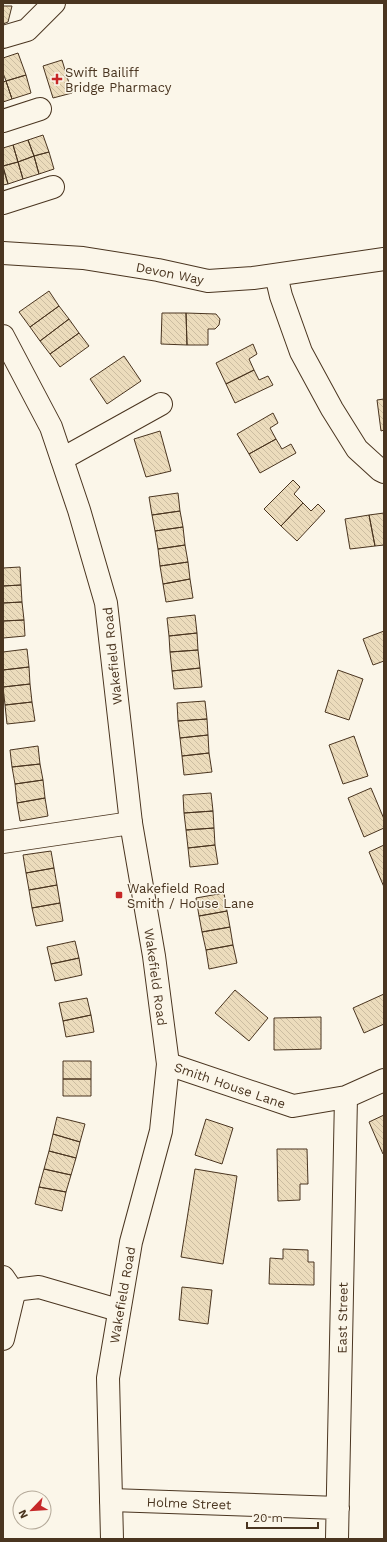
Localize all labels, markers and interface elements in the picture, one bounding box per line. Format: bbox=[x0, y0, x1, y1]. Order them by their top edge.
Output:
place label: Swift Bailiff Bridge Pharmacy bbox=[65, 65, 172, 95]
marker: Swift Bailiff Bridge Pharmacy bbox=[52, 74, 62, 84]
street label: Devon Way bbox=[135, 260, 206, 287]
street label: Wakefield Road bbox=[100, 606, 125, 706]
place label: Wakefield Road Smith / House Lane bbox=[127, 881, 254, 911]
marker: Wakefield Road Smith / House Lane bbox=[114, 890, 124, 900]
street label: Wakefield Road bbox=[141, 927, 170, 1027]
street label: Smith House Lane bbox=[172, 1059, 287, 1112]
street label: Wakefield Road bbox=[107, 1245, 138, 1345]
street label: East Street bbox=[334, 1282, 351, 1354]
north arrow bbox=[12, 1490, 52, 1530]
street label: Holme Street bbox=[146, 1495, 232, 1512]
scale bar bbox=[247, 1504, 318, 1530]
text: N bbox=[16, 1508, 31, 1520]
text: 20 m bbox=[253, 1511, 283, 1525]

